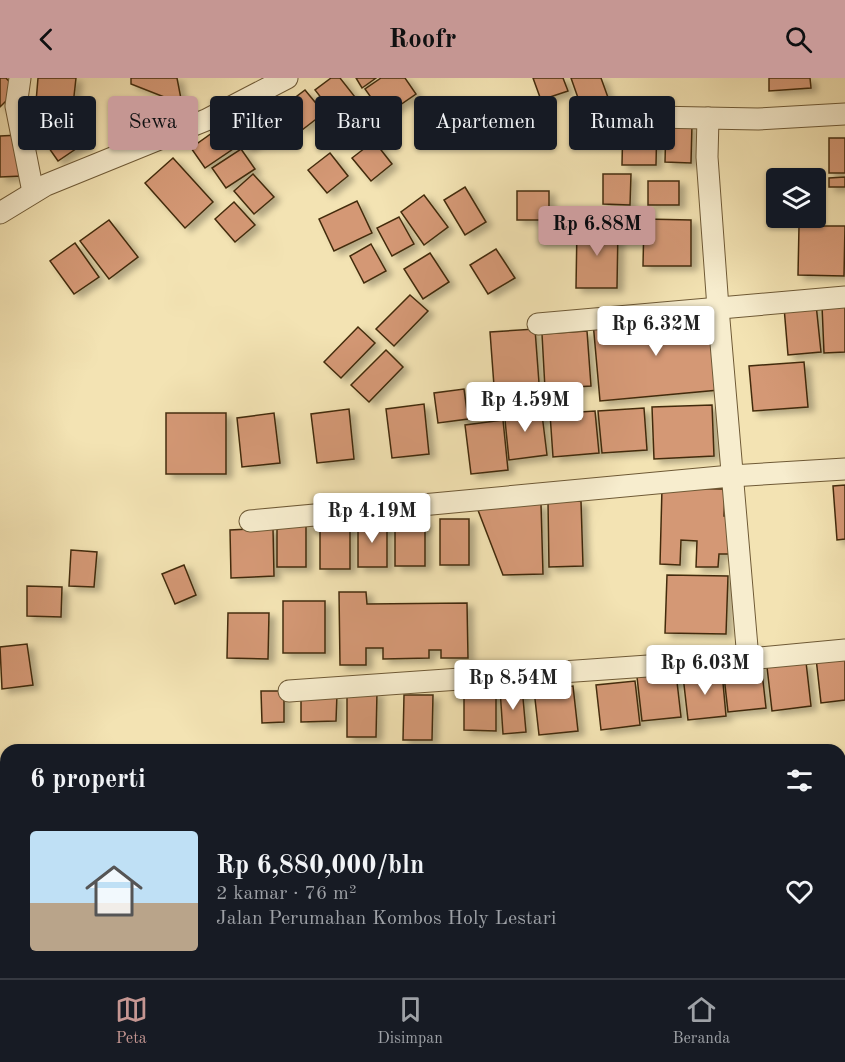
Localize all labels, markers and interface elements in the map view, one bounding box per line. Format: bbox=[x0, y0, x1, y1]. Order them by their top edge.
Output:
icon: back bbox=[30, 23, 63, 56]
icon: search bbox=[782, 23, 815, 56]
text: Roofr bbox=[388, 26, 457, 53]
chip: Beli bbox=[18, 96, 96, 150]
chip: Sewa bbox=[108, 96, 198, 150]
chip: Filter bbox=[210, 96, 303, 150]
chip: Baru bbox=[315, 96, 402, 150]
chip: Apartemen bbox=[414, 96, 557, 150]
chip: Rumah bbox=[569, 96, 675, 150]
map controls bbox=[766, 168, 826, 228]
button: layers bbox=[766, 168, 826, 228]
pin: Rp 6.88M bbox=[535, 206, 659, 257]
text: Rp 6.88M bbox=[552, 215, 642, 235]
pin: Rp 6.32M bbox=[594, 306, 718, 357]
text: Rp 6.32M bbox=[611, 315, 701, 335]
pin: Rp 4.59M bbox=[463, 382, 587, 433]
text: Rp 4.59M bbox=[480, 391, 570, 411]
pin: Rp 4.19M bbox=[310, 493, 434, 544]
text: Rp 4.19M bbox=[327, 502, 417, 522]
pin: Rp 6.03M bbox=[643, 645, 767, 696]
text: Rp 6.03M bbox=[660, 654, 750, 674]
pin: Rp 8.54M bbox=[451, 660, 575, 711]
text: Rp 8.54M bbox=[468, 669, 558, 689]
icon: filters bbox=[783, 764, 816, 797]
text: 6 properti bbox=[30, 767, 146, 793]
text: Rp 6,880,000/bln bbox=[216, 853, 424, 879]
icon: home bbox=[78, 855, 150, 927]
icon: heart bbox=[783, 875, 816, 908]
text: 2 kamar · 76 m² bbox=[216, 884, 357, 904]
text: Jalan Perumahan Kombos Holy Lestari bbox=[216, 909, 556, 929]
tab: Peta bbox=[115, 993, 148, 1049]
tab: Disimpan bbox=[377, 993, 443, 1049]
tab: Beranda bbox=[672, 993, 730, 1049]

